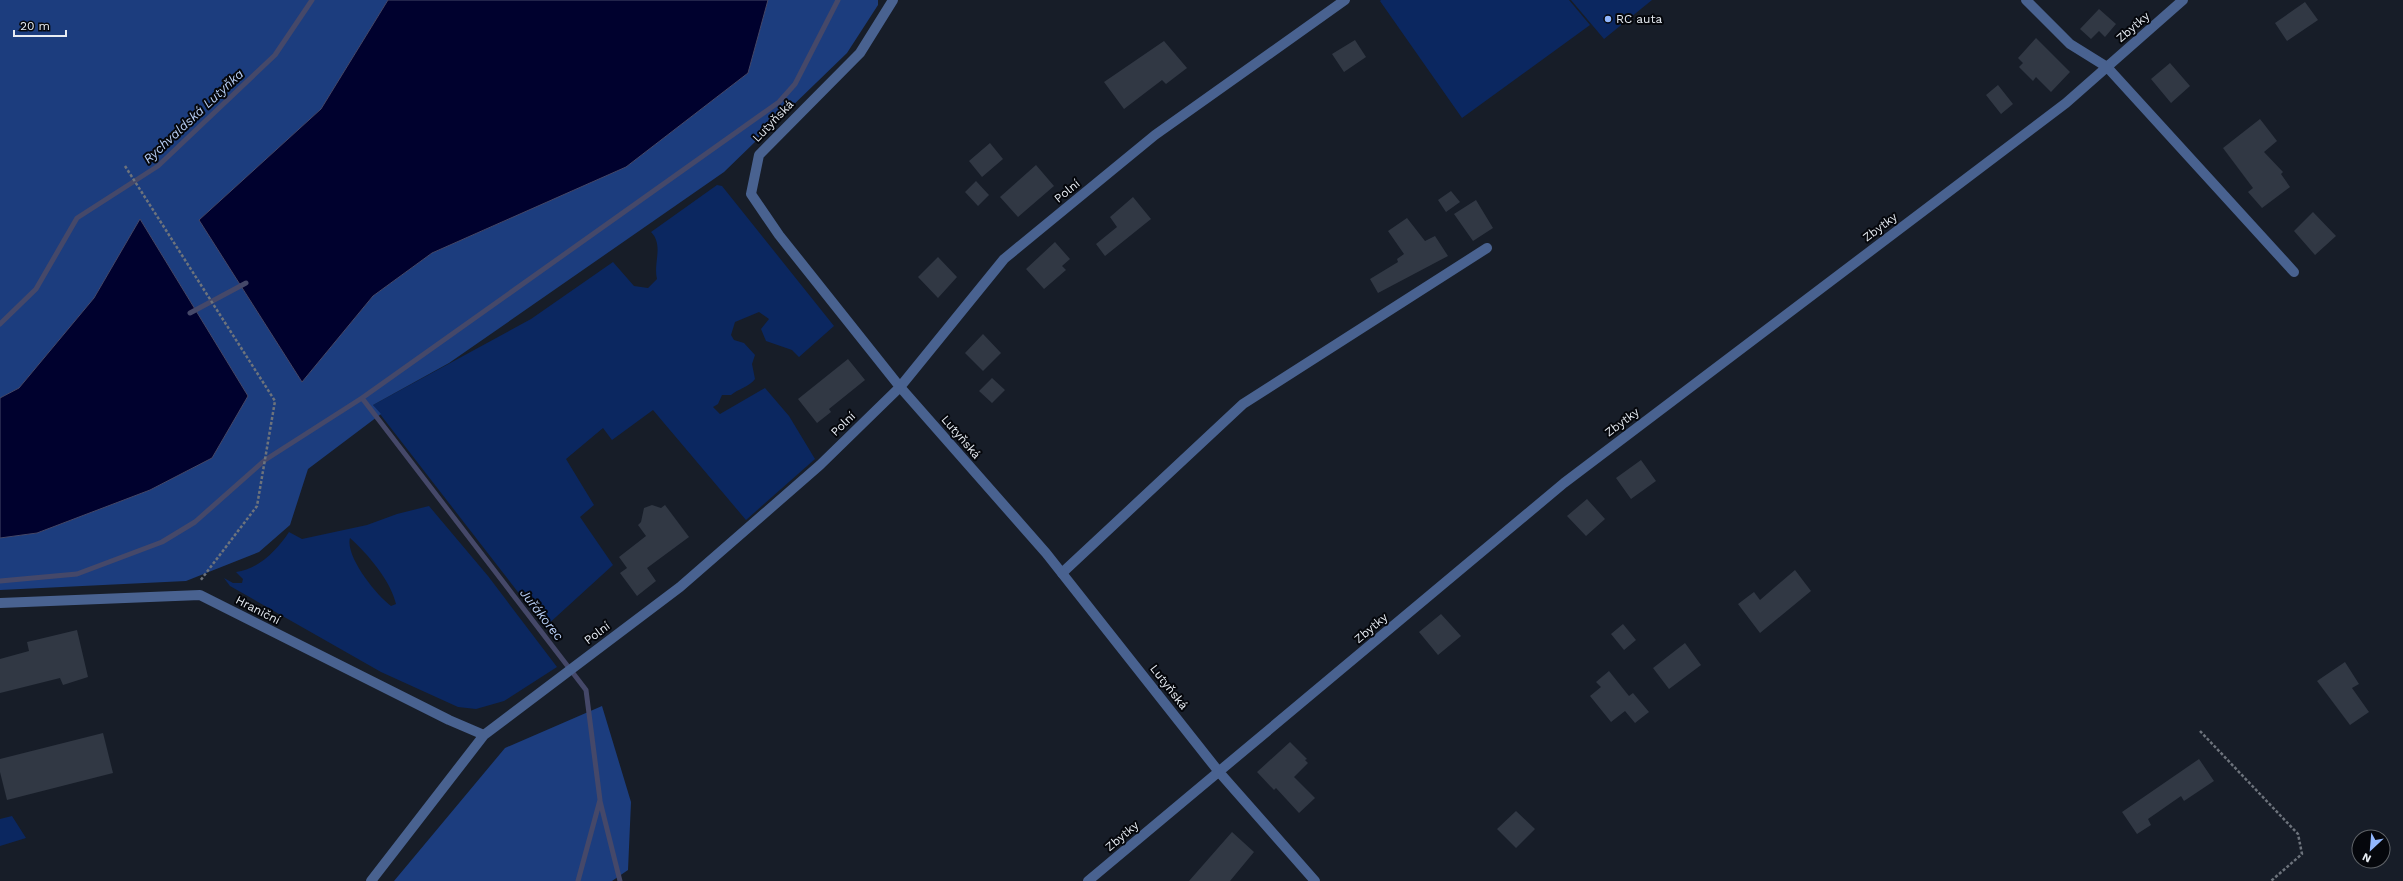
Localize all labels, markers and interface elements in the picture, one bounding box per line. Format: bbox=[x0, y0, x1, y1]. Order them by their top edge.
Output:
street label: Zbytky bbox=[2114, 8, 2153, 45]
scale bar bbox=[14, 12, 66, 38]
place label: RC auta bbox=[1616, 12, 1662, 26]
marker: RC auta bbox=[1603, 14, 1613, 24]
text: 20 m bbox=[20, 19, 50, 33]
water label: Rychvaldská Lutyňka bbox=[140, 66, 246, 167]
street label: Lutyňská bbox=[750, 97, 797, 145]
street label: Polní bbox=[1051, 177, 1083, 205]
street label: Zbytky bbox=[1860, 209, 1900, 244]
street label: Zbytky bbox=[1602, 404, 1642, 439]
street label: Polní bbox=[828, 409, 858, 439]
street label: Lutyňská bbox=[938, 412, 984, 462]
water label: Juřákorec bbox=[517, 586, 566, 643]
street label: Hraniční bbox=[233, 593, 283, 627]
street label: Zbytky bbox=[1352, 610, 1391, 646]
street label: Polní bbox=[581, 619, 613, 647]
street label: Lutyňská bbox=[1147, 662, 1191, 712]
street label: Zbytky bbox=[1103, 818, 1142, 854]
north arrow bbox=[2351, 829, 2391, 869]
text: N bbox=[2360, 850, 2373, 865]

